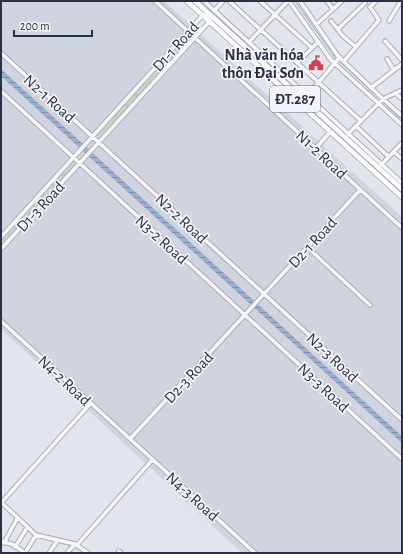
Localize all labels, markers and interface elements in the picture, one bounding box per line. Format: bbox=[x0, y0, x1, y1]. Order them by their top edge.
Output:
scale bar bbox=[14, 12, 92, 38]
street label: D1-1 Road bbox=[149, 19, 202, 75]
text: 200 m bbox=[20, 20, 50, 32]
place label: Nhà văn hóa thôn Đại Sơn bbox=[222, 47, 304, 81]
public building icon: Nhà văn hóa thôn Đại Sơn bbox=[307, 54, 325, 72]
street label: N2-1 Road bbox=[21, 72, 78, 126]
road number: ĐT.287 bbox=[270, 86, 320, 112]
street label: N1-2 Road bbox=[293, 127, 350, 182]
street label: D1-3 Road bbox=[14, 179, 68, 235]
street label: N2-2 Road bbox=[152, 191, 210, 247]
street label: N3-2 Road bbox=[132, 212, 191, 267]
street label: D2-1 Road bbox=[286, 214, 340, 271]
street label: N2-3 Road bbox=[303, 330, 361, 385]
street label: D2-3 Road bbox=[161, 349, 216, 406]
street label: N4-2 Road bbox=[35, 353, 94, 409]
street label: N3-3 Road bbox=[295, 360, 352, 415]
street label: N4-3 Road bbox=[163, 469, 222, 524]

